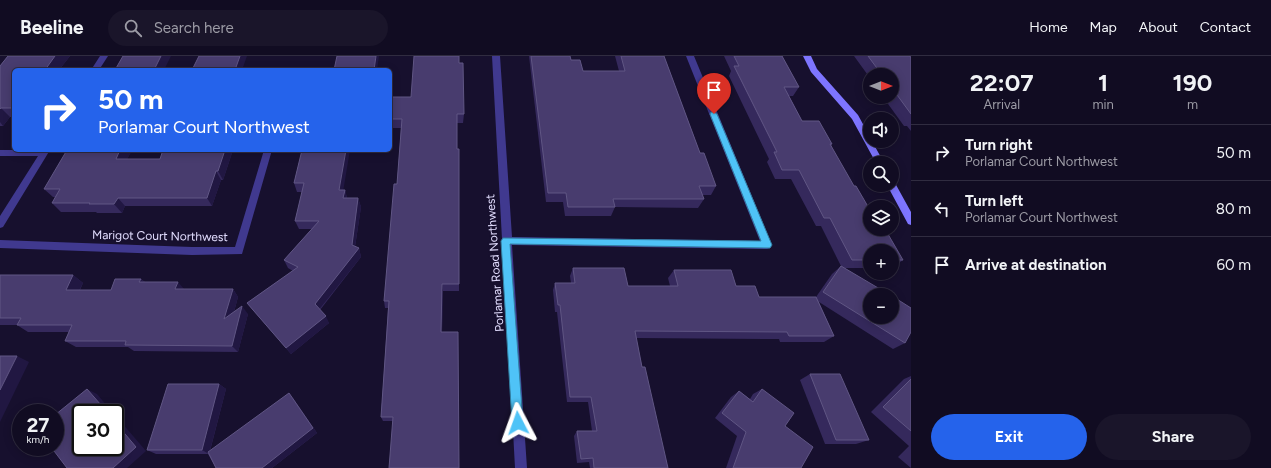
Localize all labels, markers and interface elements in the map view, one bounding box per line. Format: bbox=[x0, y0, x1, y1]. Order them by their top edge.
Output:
search box bbox=[108, 10, 388, 46]
text: Beeline bbox=[20, 16, 84, 39]
icon: search bbox=[122, 17, 144, 39]
text: Search here bbox=[154, 19, 234, 37]
text: Home bbox=[1029, 19, 1068, 36]
text: Map bbox=[1090, 19, 1117, 36]
text: About bbox=[1139, 19, 1178, 36]
text: Contact bbox=[1200, 19, 1251, 36]
north arrow bbox=[863, 68, 899, 104]
map controls bbox=[863, 68, 899, 324]
text: 22:07 bbox=[970, 68, 1034, 97]
text: 1 bbox=[1098, 68, 1108, 97]
text: 190 bbox=[1173, 68, 1212, 97]
pin bbox=[697, 73, 731, 114]
icon: arrive bbox=[703, 79, 725, 101]
text: 50 m bbox=[98, 82, 164, 116]
icon: right bbox=[32, 84, 84, 136]
text: Arrival bbox=[983, 97, 1020, 112]
text: min bbox=[1092, 97, 1114, 112]
text: m bbox=[1187, 97, 1198, 112]
button: sound bbox=[863, 112, 899, 148]
text: Porlamar Court Northwest bbox=[98, 116, 310, 138]
text: Turn right bbox=[965, 136, 1033, 154]
icon: right bbox=[931, 142, 953, 164]
text: 50 m bbox=[1216, 144, 1251, 162]
text: Porlamar Court Northwest bbox=[965, 154, 1118, 169]
button: search bbox=[863, 156, 899, 192]
text: Turn left bbox=[965, 192, 1023, 210]
street label: Porlamar Road Northwest bbox=[483, 193, 507, 332]
icon: left bbox=[931, 198, 953, 220]
button: layers bbox=[863, 200, 899, 236]
text: 80 m bbox=[1216, 200, 1251, 218]
text: Porlamar Court Northwest bbox=[965, 210, 1118, 225]
street label: Marigot Court Northwest bbox=[92, 228, 229, 244]
button: + bbox=[863, 244, 899, 280]
icon: arrive bbox=[931, 254, 953, 276]
text: Arrive at destination bbox=[965, 256, 1106, 274]
text: 60 m bbox=[1216, 256, 1251, 274]
button: − bbox=[863, 288, 899, 324]
position arrow bbox=[497, 402, 539, 444]
speed limit sign: 30 bbox=[72, 404, 124, 456]
text: 27 bbox=[27, 413, 49, 437]
button: Exit bbox=[931, 414, 1087, 460]
button: Share bbox=[1095, 414, 1251, 460]
text: km/h bbox=[27, 433, 49, 446]

